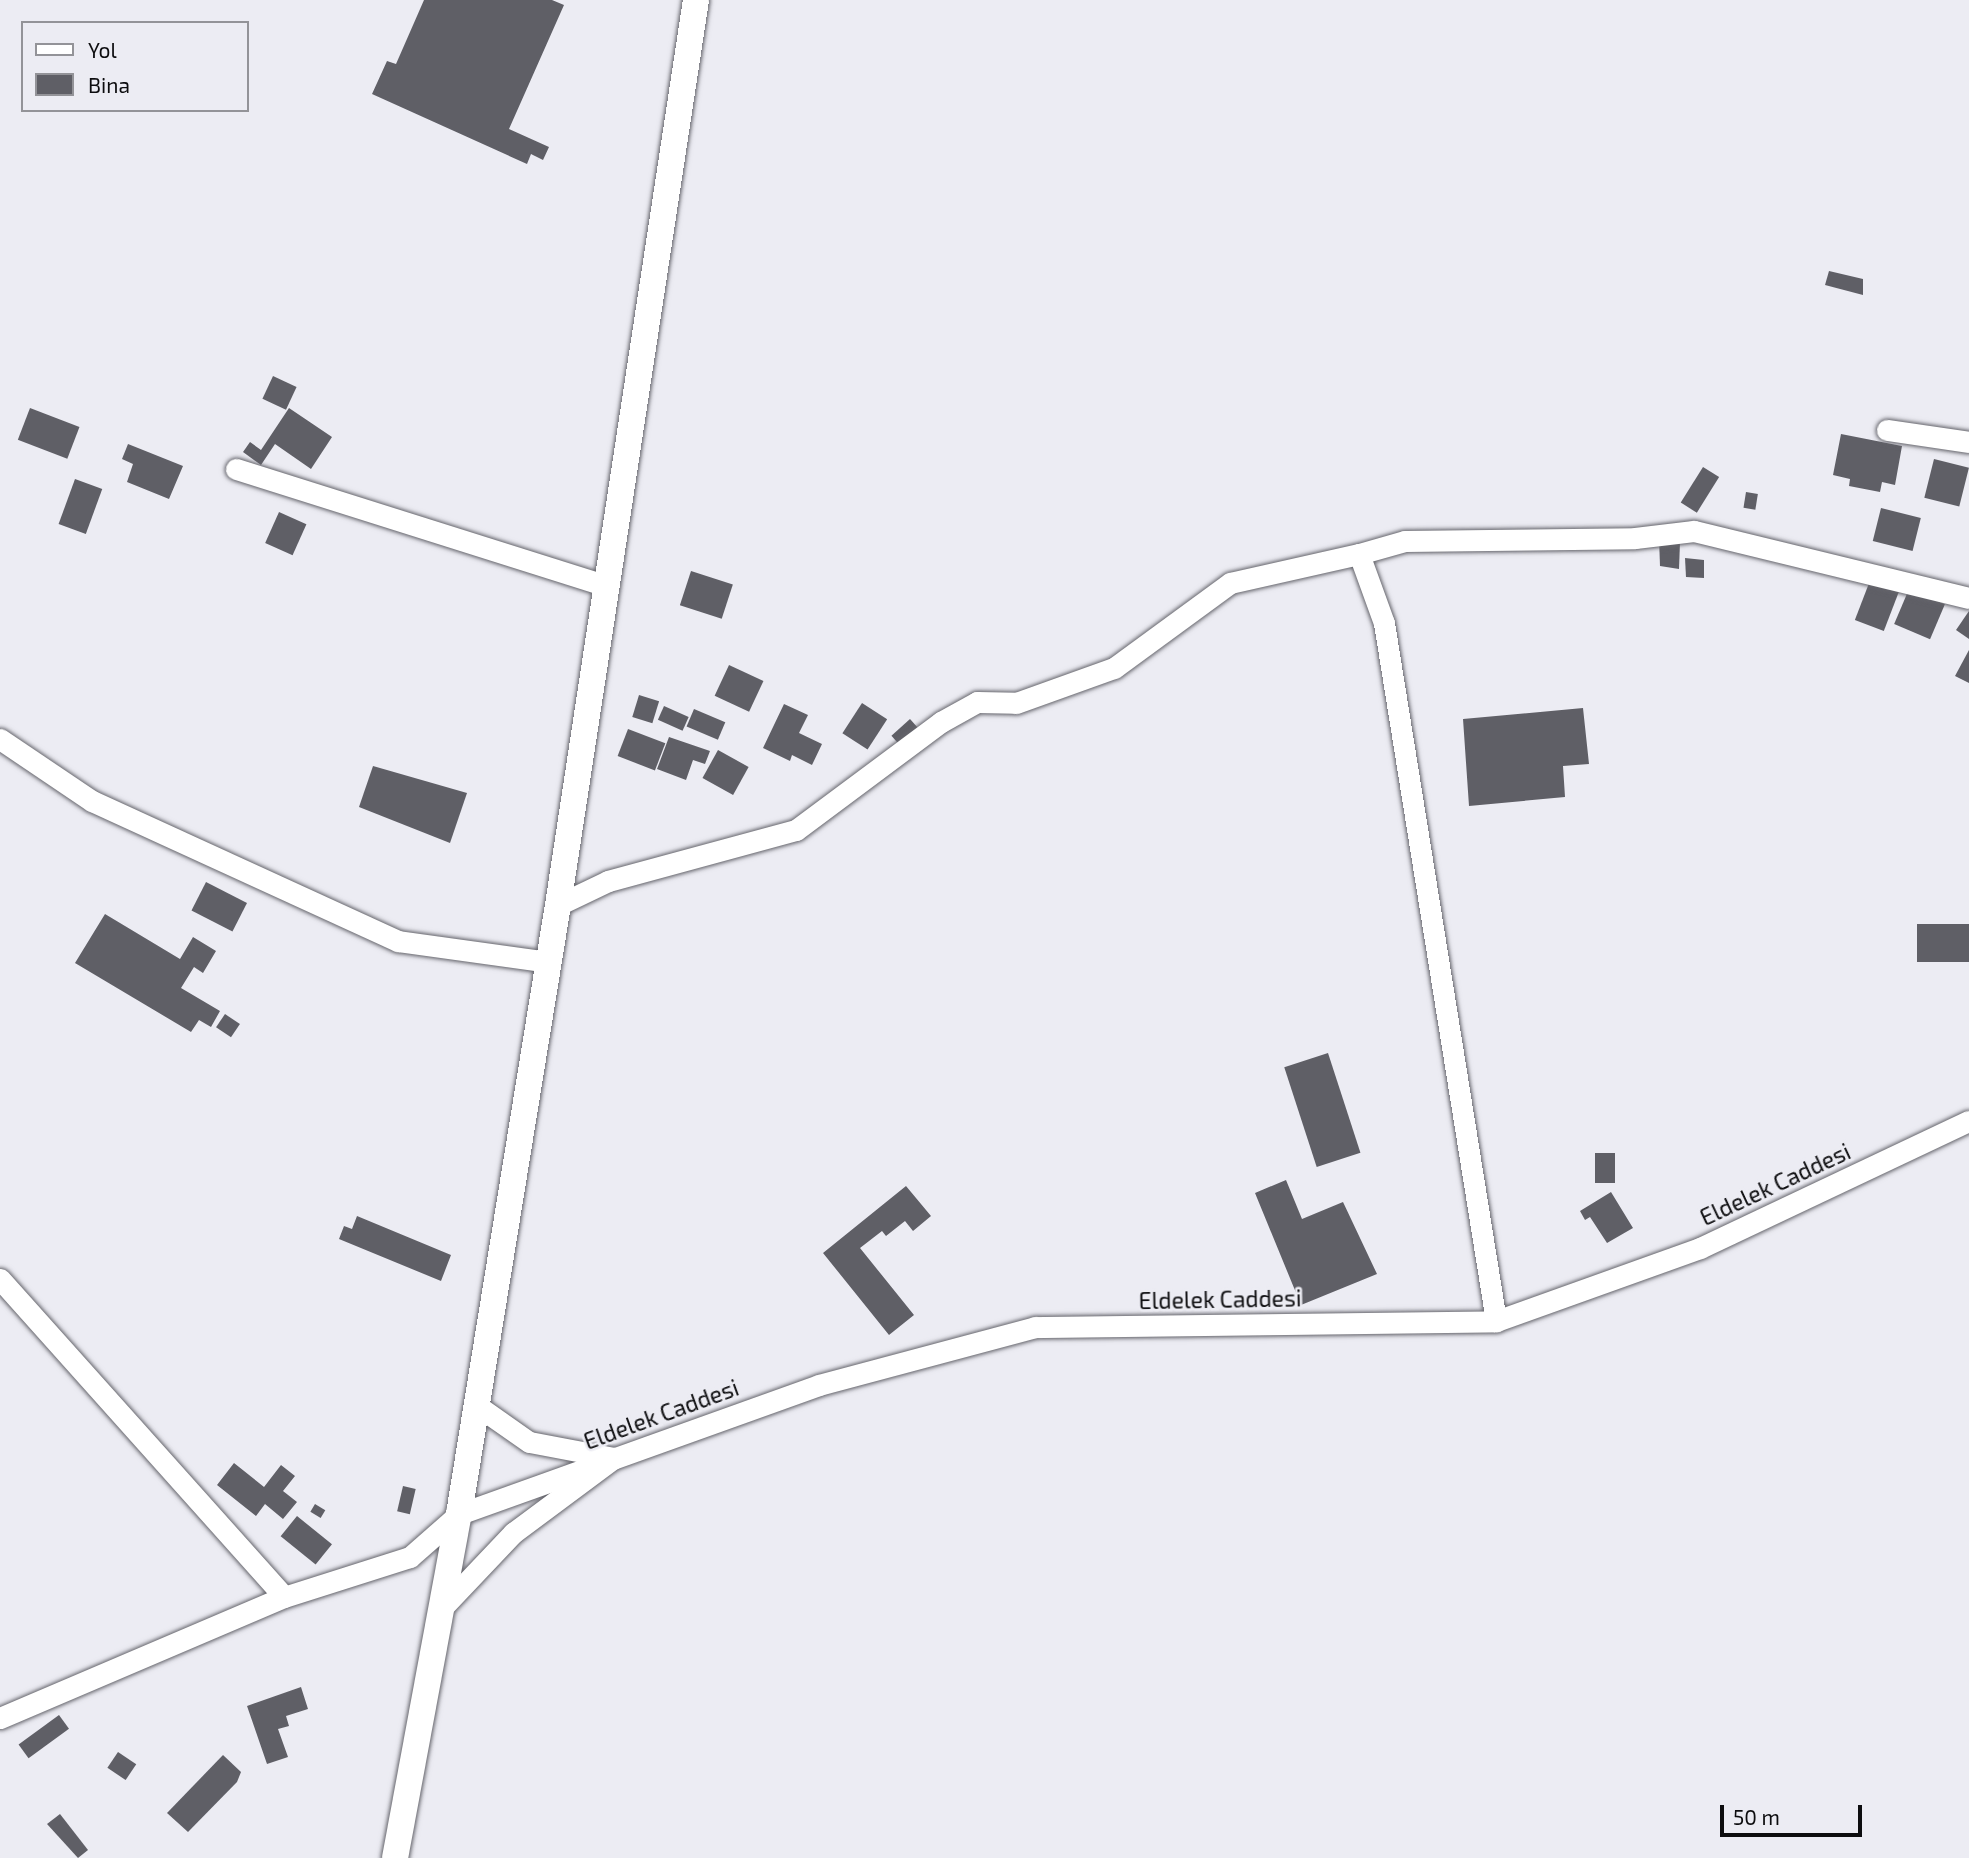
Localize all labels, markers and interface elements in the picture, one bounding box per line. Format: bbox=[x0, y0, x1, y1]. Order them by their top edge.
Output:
legend bbox=[21, 21, 248, 112]
text: Yol bbox=[88, 37, 117, 62]
text: Bina bbox=[88, 72, 130, 97]
street label: Eldelek Caddesi bbox=[1695, 1137, 1855, 1231]
street label: Eldelek Caddesi bbox=[1138, 1284, 1302, 1314]
street label: Eldelek Caddesi bbox=[580, 1373, 742, 1455]
scale bar bbox=[1724, 1792, 1866, 1836]
text: 50 m bbox=[1733, 1804, 1780, 1829]

